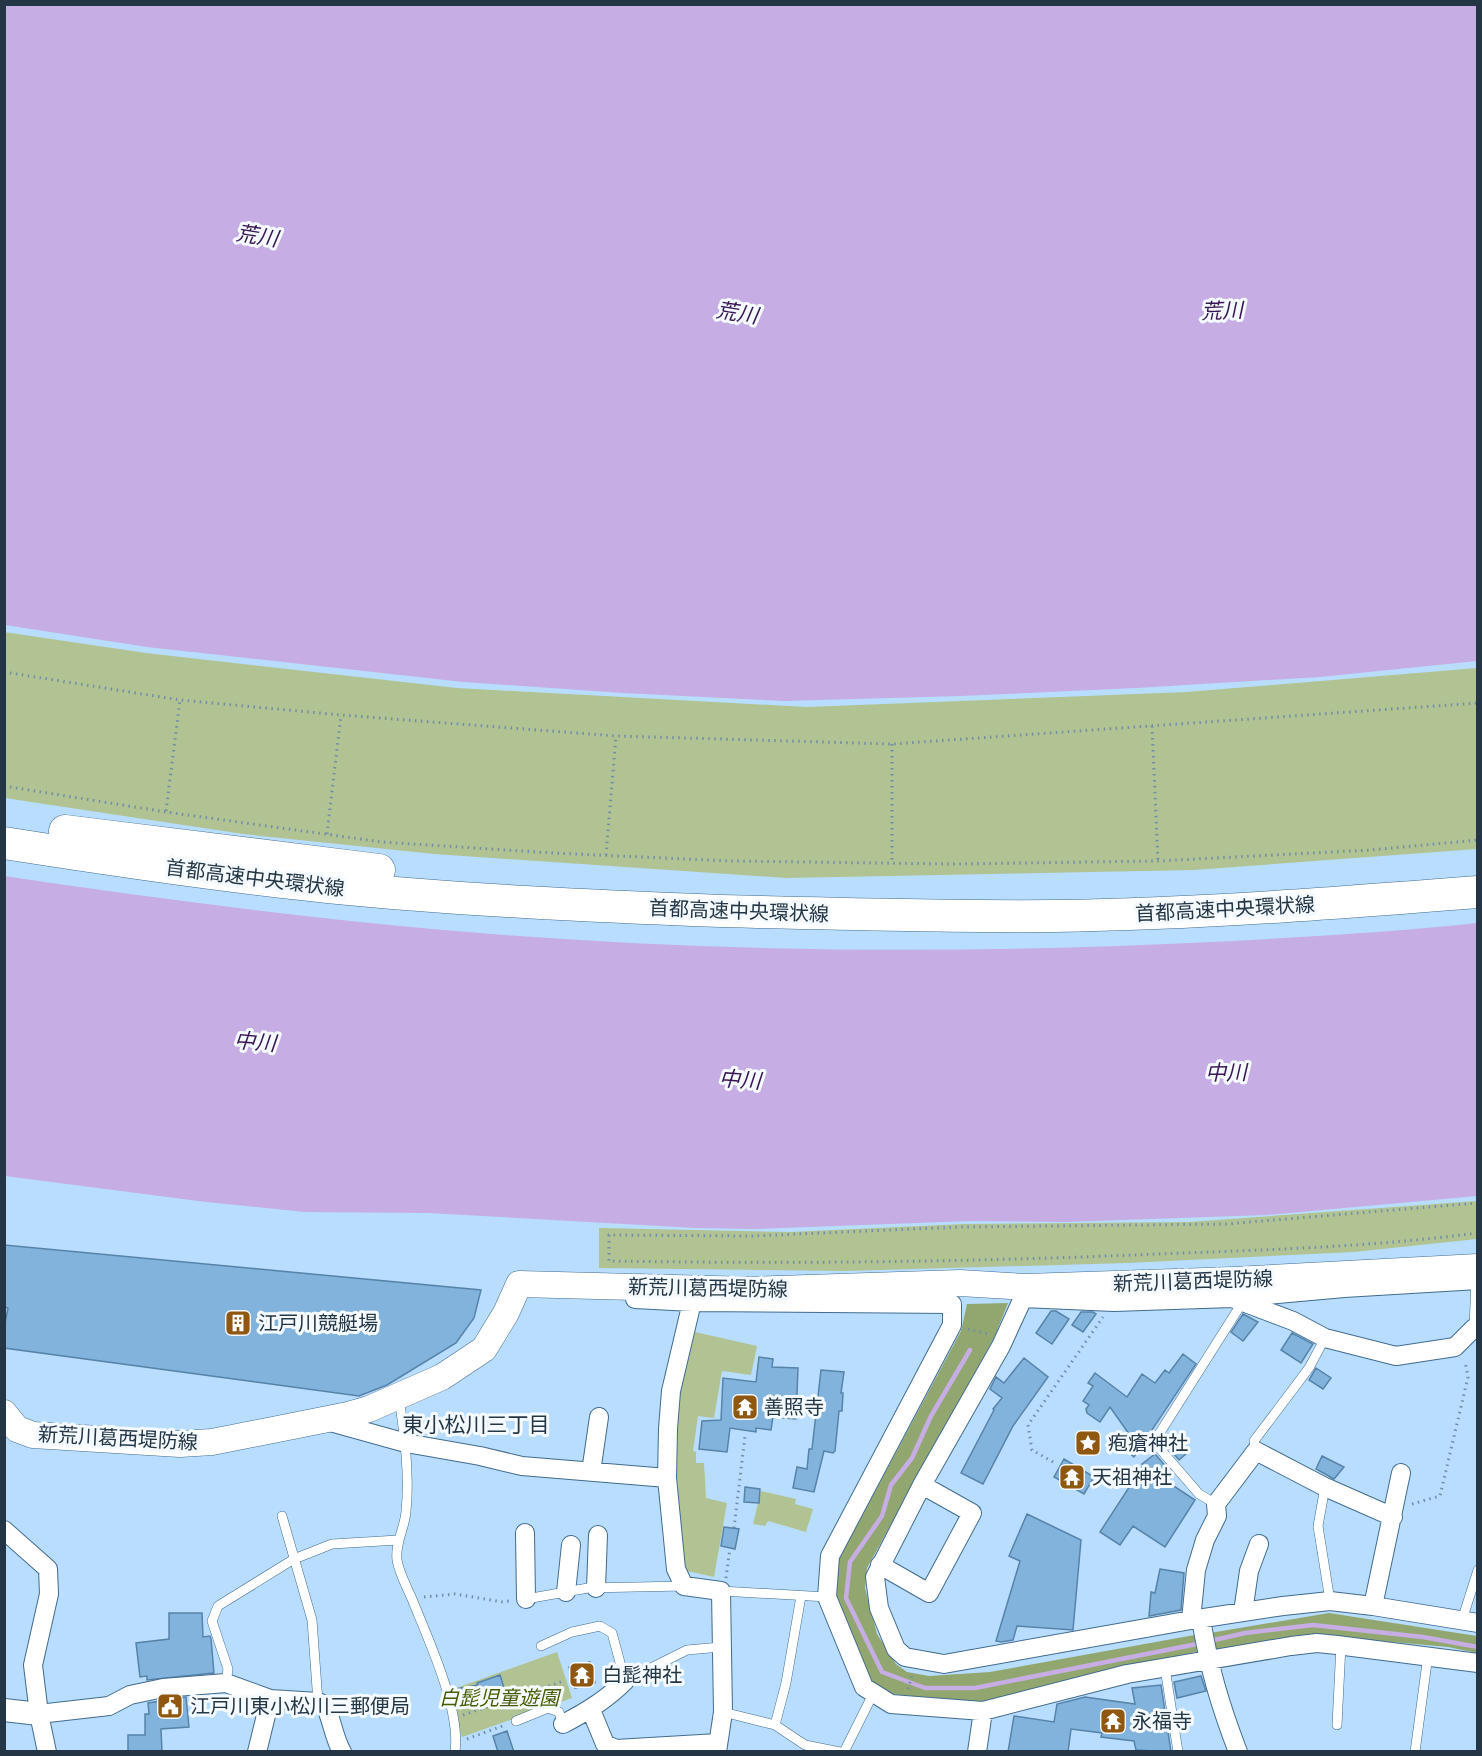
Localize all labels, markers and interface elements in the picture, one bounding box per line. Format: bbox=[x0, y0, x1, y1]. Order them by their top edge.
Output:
water label: 荒川 bbox=[234, 221, 282, 251]
water label: 荒川 bbox=[714, 298, 762, 328]
water label: 荒川 bbox=[1201, 298, 1245, 324]
street label: 首都高速中央環状線 bbox=[164, 856, 346, 900]
street label: 首都高速中央環状線 bbox=[1135, 893, 1315, 925]
street label: 首都高速中央環状線 bbox=[649, 897, 829, 925]
water label: 中川 bbox=[233, 1028, 279, 1056]
water label: 中川 bbox=[1205, 1061, 1249, 1085]
water label: 中川 bbox=[718, 1067, 764, 1094]
street label: 新荒川葛西堤防線 bbox=[1113, 1267, 1273, 1295]
street label: 新荒川葛西堤防線 bbox=[628, 1276, 788, 1300]
building icon: 江戸川競艇場 bbox=[223, 1308, 253, 1338]
place label: 江戸川競艇場 bbox=[258, 1312, 378, 1334]
temple icon: 善照寺 bbox=[730, 1392, 760, 1422]
place label: 善照寺 bbox=[764, 1396, 824, 1418]
district label: 東小松川三丁目 bbox=[403, 1413, 550, 1437]
street label: 新荒川葛西堤防線 bbox=[38, 1423, 198, 1453]
place icon: 疱瘡神社 bbox=[1073, 1428, 1103, 1458]
place label: 疱瘡神社 bbox=[1108, 1432, 1188, 1454]
temple icon: 天祖神社 bbox=[1057, 1462, 1087, 1492]
place label: 天祖神社 bbox=[1092, 1466, 1172, 1488]
temple icon: 白髭神社 bbox=[567, 1660, 597, 1690]
place label: 白髭神社 bbox=[602, 1664, 682, 1686]
park label: 白髭児童遊園 bbox=[439, 1687, 562, 1709]
public building icon: 江戸川東小松川三郵便局 bbox=[155, 1691, 185, 1721]
place label: 江戸川東小松川三郵便局 bbox=[190, 1695, 410, 1717]
temple icon: 永福寺 bbox=[1098, 1706, 1128, 1736]
place label: 永福寺 bbox=[1132, 1710, 1192, 1732]

